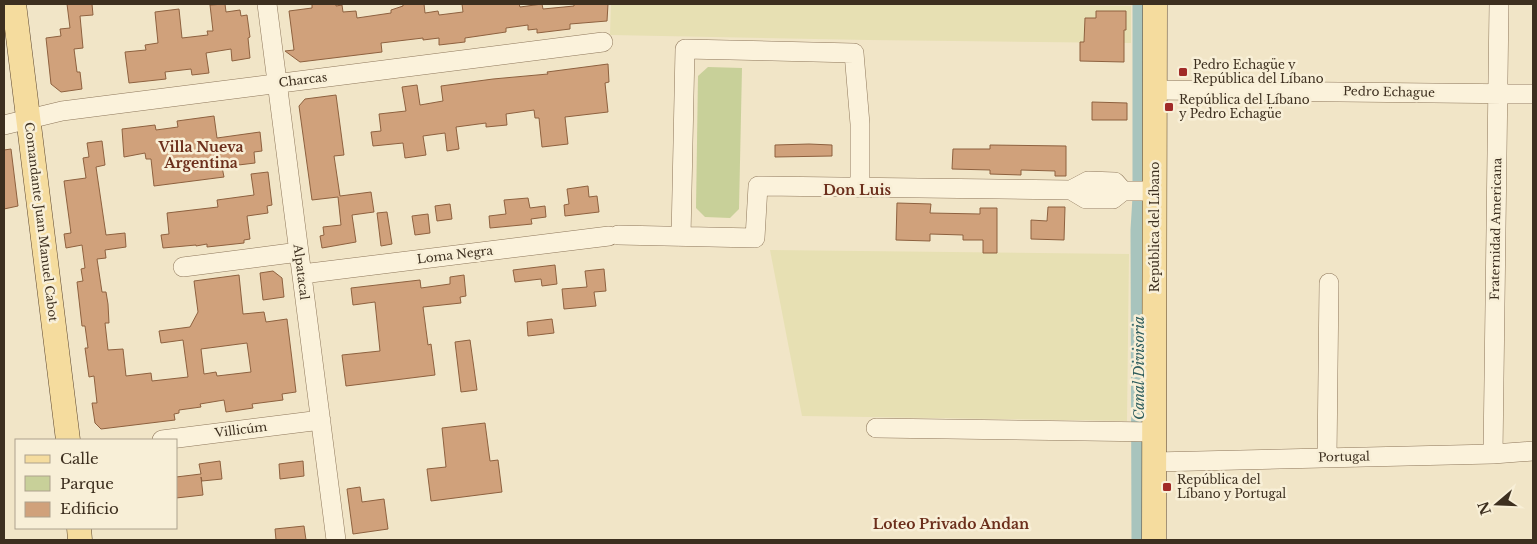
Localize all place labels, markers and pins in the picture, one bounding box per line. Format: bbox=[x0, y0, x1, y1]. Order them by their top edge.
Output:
place label: Pedro Echagüe y República del Líbano bbox=[1193, 57, 1324, 86]
marker: Pedro Echagüe y República del Líbano bbox=[1177, 66, 1189, 78]
place label: República del Líbano y Pedro Echagüe bbox=[1179, 92, 1310, 121]
marker: República del Líbano y Pedro Echagüe bbox=[1163, 101, 1175, 113]
place label: República del Líbano y Portugal bbox=[1177, 472, 1286, 501]
marker: República del Líbano y Portugal bbox=[1161, 481, 1173, 493]

